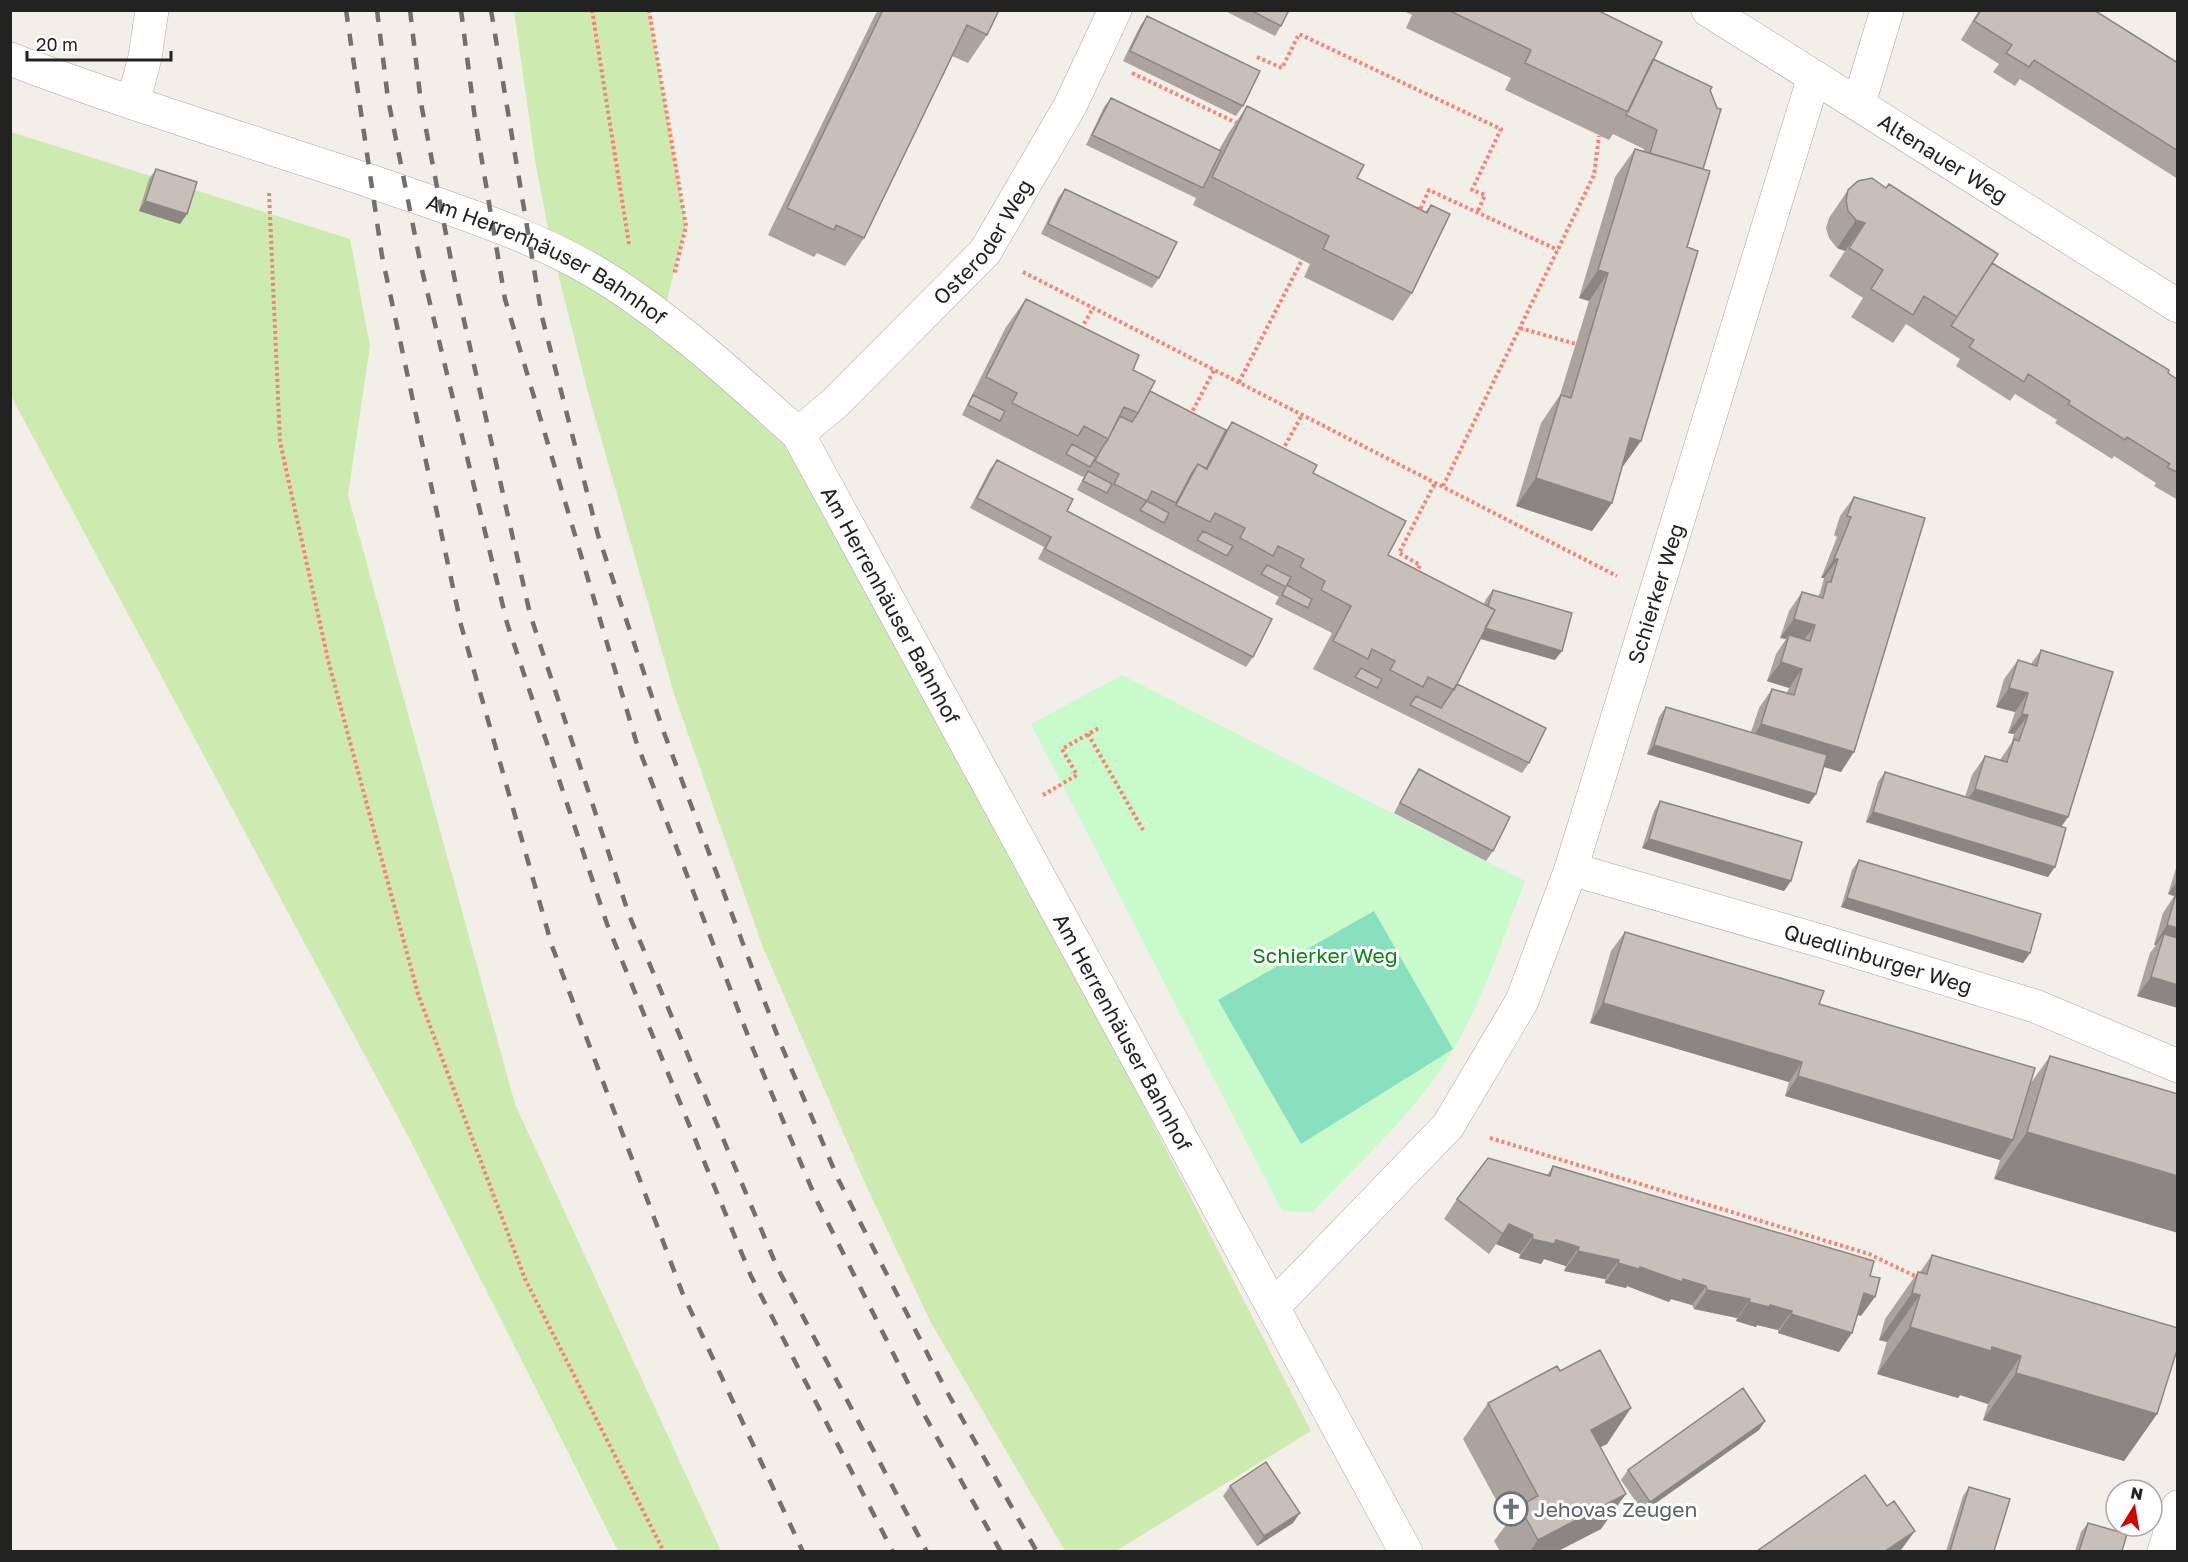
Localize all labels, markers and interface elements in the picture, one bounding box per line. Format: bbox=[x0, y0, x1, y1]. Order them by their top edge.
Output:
scale bar bbox=[27, 24, 171, 62]
text: 20 m bbox=[36, 33, 78, 55]
street label: Altenauer Weg bbox=[1874, 108, 2013, 209]
street label: Osteroder Weg bbox=[927, 174, 1038, 310]
street label: Am Herrenhäuser Bahnhof bbox=[423, 188, 672, 330]
street label: Am Herrenhäuser Bahnhof bbox=[816, 482, 966, 728]
street label: Schierker Weg bbox=[1622, 520, 1689, 667]
street label: Am Herrenhäuser Bahnhof bbox=[1048, 909, 1198, 1155]
street label: Quedlinburger Weg bbox=[1781, 918, 1975, 999]
park label: Schierker Weg bbox=[1252, 942, 1398, 968]
north arrow bbox=[2104, 1478, 2164, 1538]
text: N bbox=[2129, 1482, 2145, 1504]
church icon: Jehovas Zeugen bbox=[1493, 1491, 1529, 1527]
place label: Jehovas Zeugen bbox=[1534, 1496, 1697, 1522]

